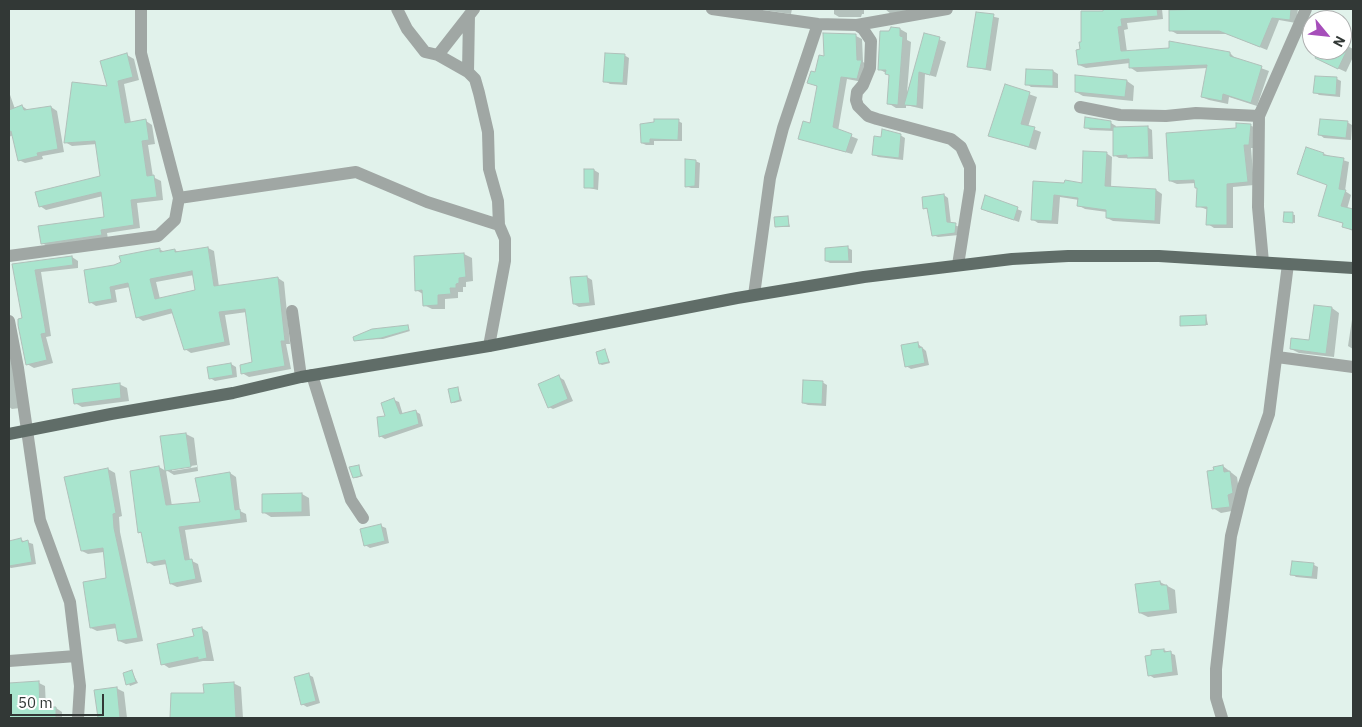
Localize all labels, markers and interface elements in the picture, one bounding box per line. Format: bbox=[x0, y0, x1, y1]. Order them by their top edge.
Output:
north arrow bbox=[1302, 10, 1352, 60]
text: N bbox=[1329, 33, 1350, 50]
scale bar bbox=[12, 684, 106, 716]
text: 50 m bbox=[18, 693, 53, 712]

